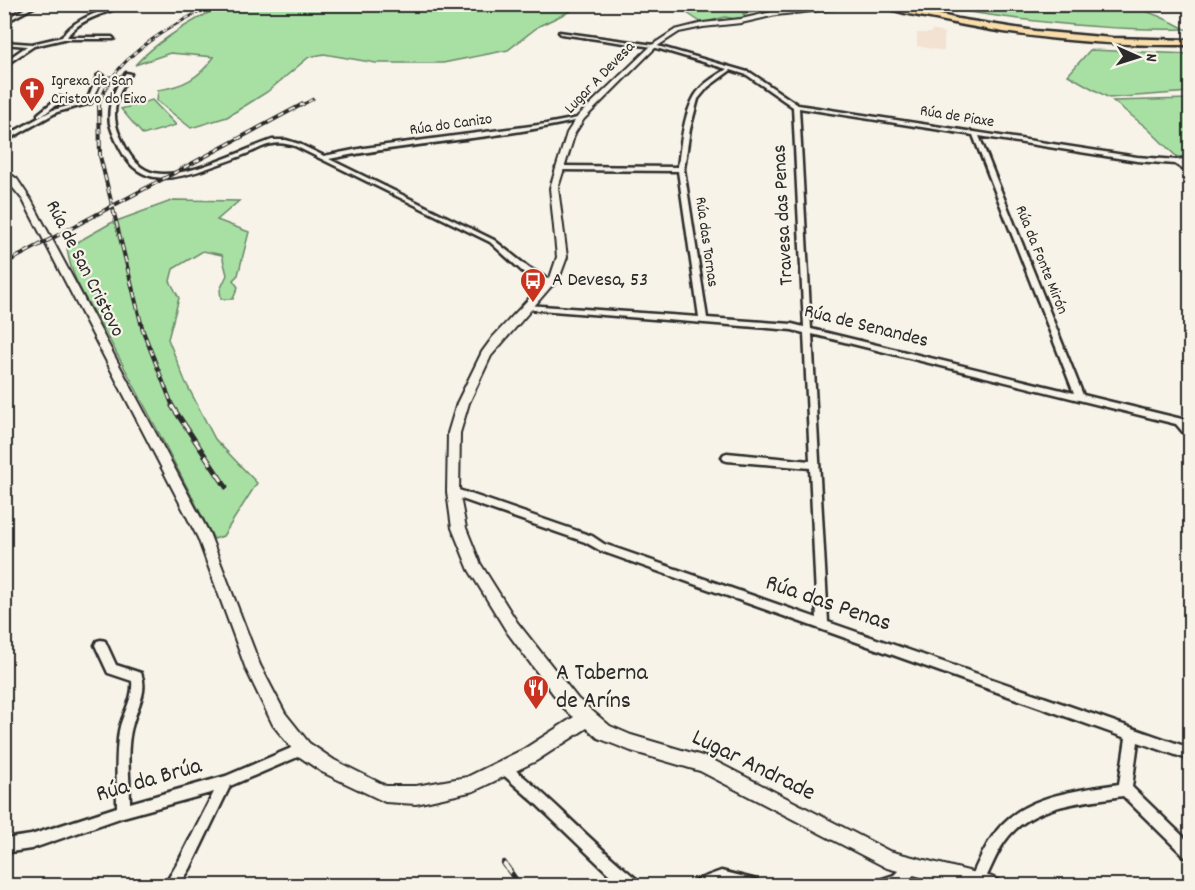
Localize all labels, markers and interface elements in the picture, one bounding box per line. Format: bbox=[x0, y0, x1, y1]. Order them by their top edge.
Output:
north arrow bbox=[1108, 27, 1168, 87]
street label: Lugar A Devesa bbox=[559, 36, 641, 120]
text: N bbox=[1139, 53, 1162, 62]
place label: Igrexa de San Cristovo do Eixo bbox=[51, 70, 147, 111]
church icon: Igrexa de San Cristovo do Eixo bbox=[17, 75, 47, 113]
street label: Rúa de Piaxe bbox=[918, 100, 996, 134]
street label: Rúa do Canizo bbox=[408, 108, 494, 142]
street label: Travesa das Penas bbox=[766, 144, 802, 286]
street label: Rúa das Tornas bbox=[688, 195, 724, 289]
street label: Rúa de San Cristovo bbox=[37, 196, 131, 342]
street label: Rúa da Fonte Mirón bbox=[1009, 202, 1073, 318]
bus stop icon: A Devesa, 53 bbox=[518, 266, 548, 304]
place label: A Devesa, 53 bbox=[552, 267, 648, 295]
street label: Rúa de Senandes bbox=[801, 298, 931, 356]
street label: Rúa das Penas bbox=[761, 567, 895, 641]
place label: A Taberna de Aríns bbox=[556, 657, 648, 719]
restaurant icon: A Taberna de Aríns bbox=[521, 673, 551, 711]
street label: Lugar Andrade bbox=[685, 721, 821, 811]
street label: Rúa da Brúa bbox=[92, 749, 207, 812]

